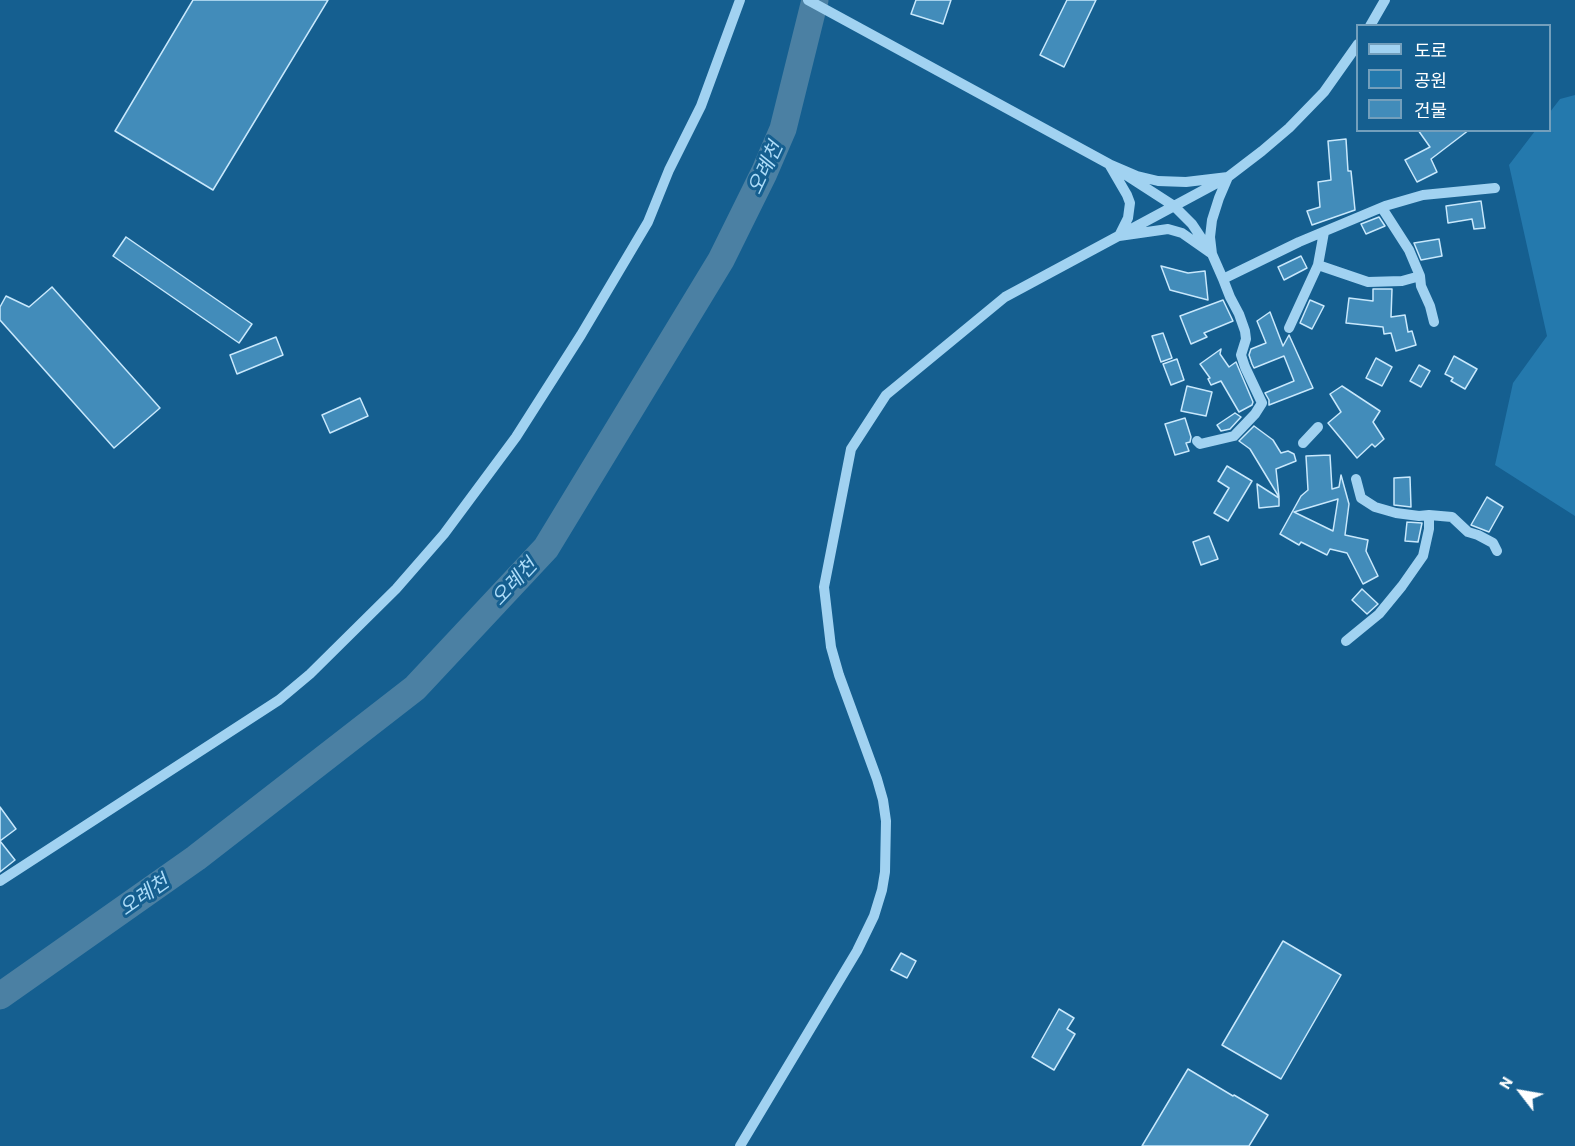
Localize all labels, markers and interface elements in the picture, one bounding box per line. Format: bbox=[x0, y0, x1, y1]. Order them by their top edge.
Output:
legend bbox=[1356, 24, 1551, 132]
text: 도로 bbox=[1414, 39, 1447, 61]
text: 공원 bbox=[1414, 69, 1447, 91]
text: 건물 bbox=[1414, 99, 1447, 121]
water label: 오례천 bbox=[742, 138, 788, 198]
water label: 오례천 bbox=[486, 554, 542, 610]
water label: 오례천 bbox=[115, 869, 173, 921]
north arrow bbox=[1491, 1062, 1551, 1122]
text: N bbox=[1494, 1073, 1516, 1092]

